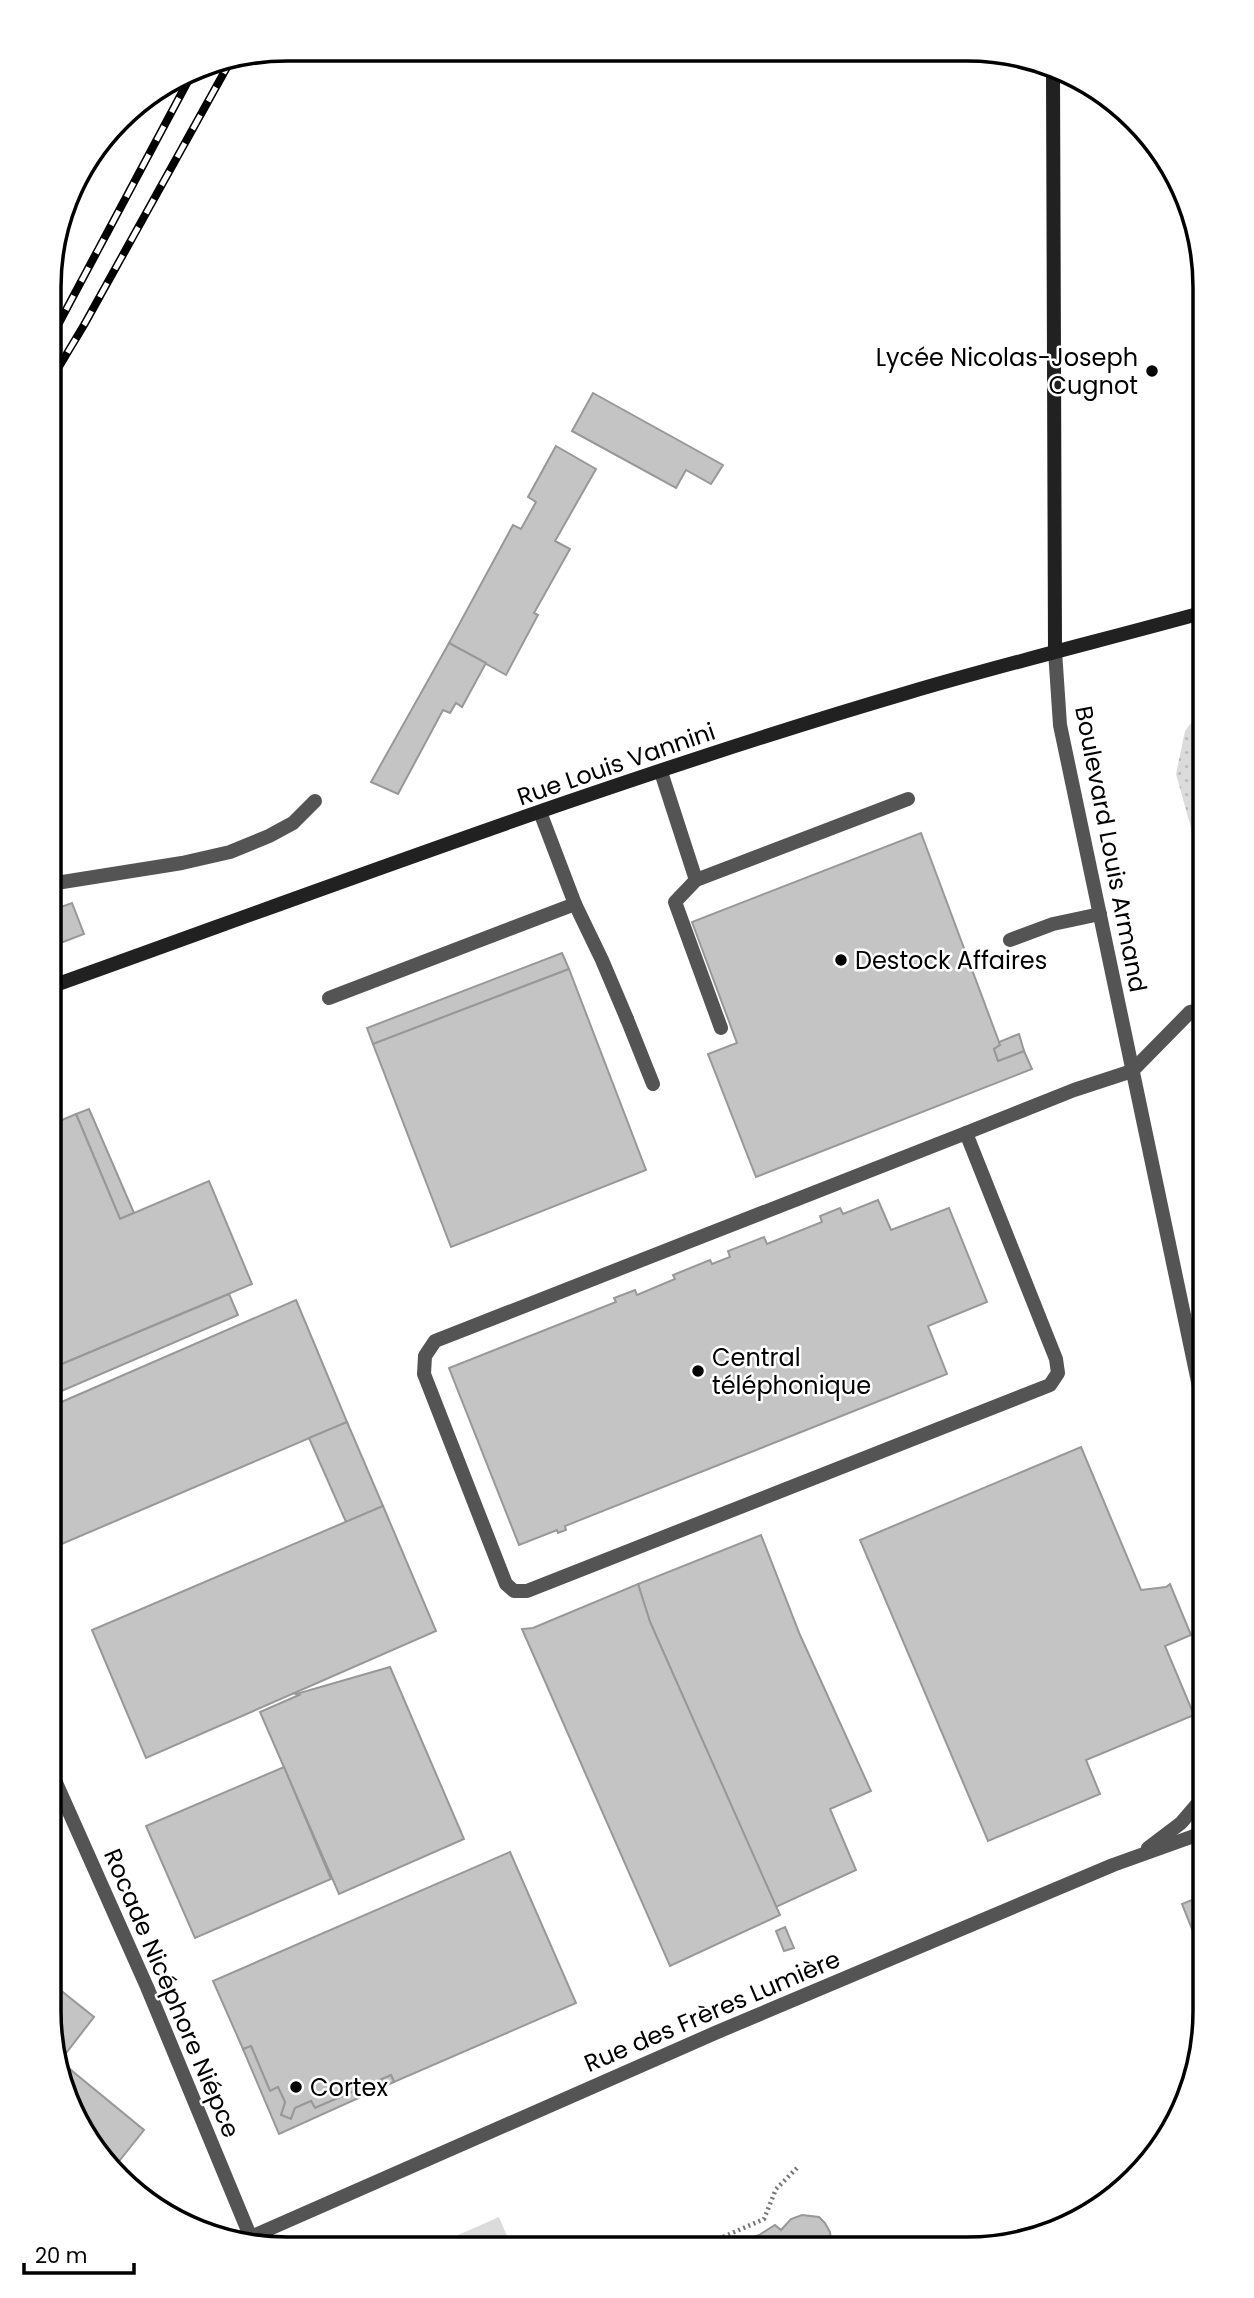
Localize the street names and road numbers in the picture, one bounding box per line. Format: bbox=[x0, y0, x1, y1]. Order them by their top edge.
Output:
street label: Boulevard Louis Armand bbox=[1067, 703, 1155, 995]
street label: Rue Louis Vannini bbox=[513, 715, 719, 813]
street label: Rocade Nicéphore Niépce bbox=[96, 1843, 248, 2143]
street label: Rue des Frères Lumière bbox=[579, 1942, 845, 2080]

